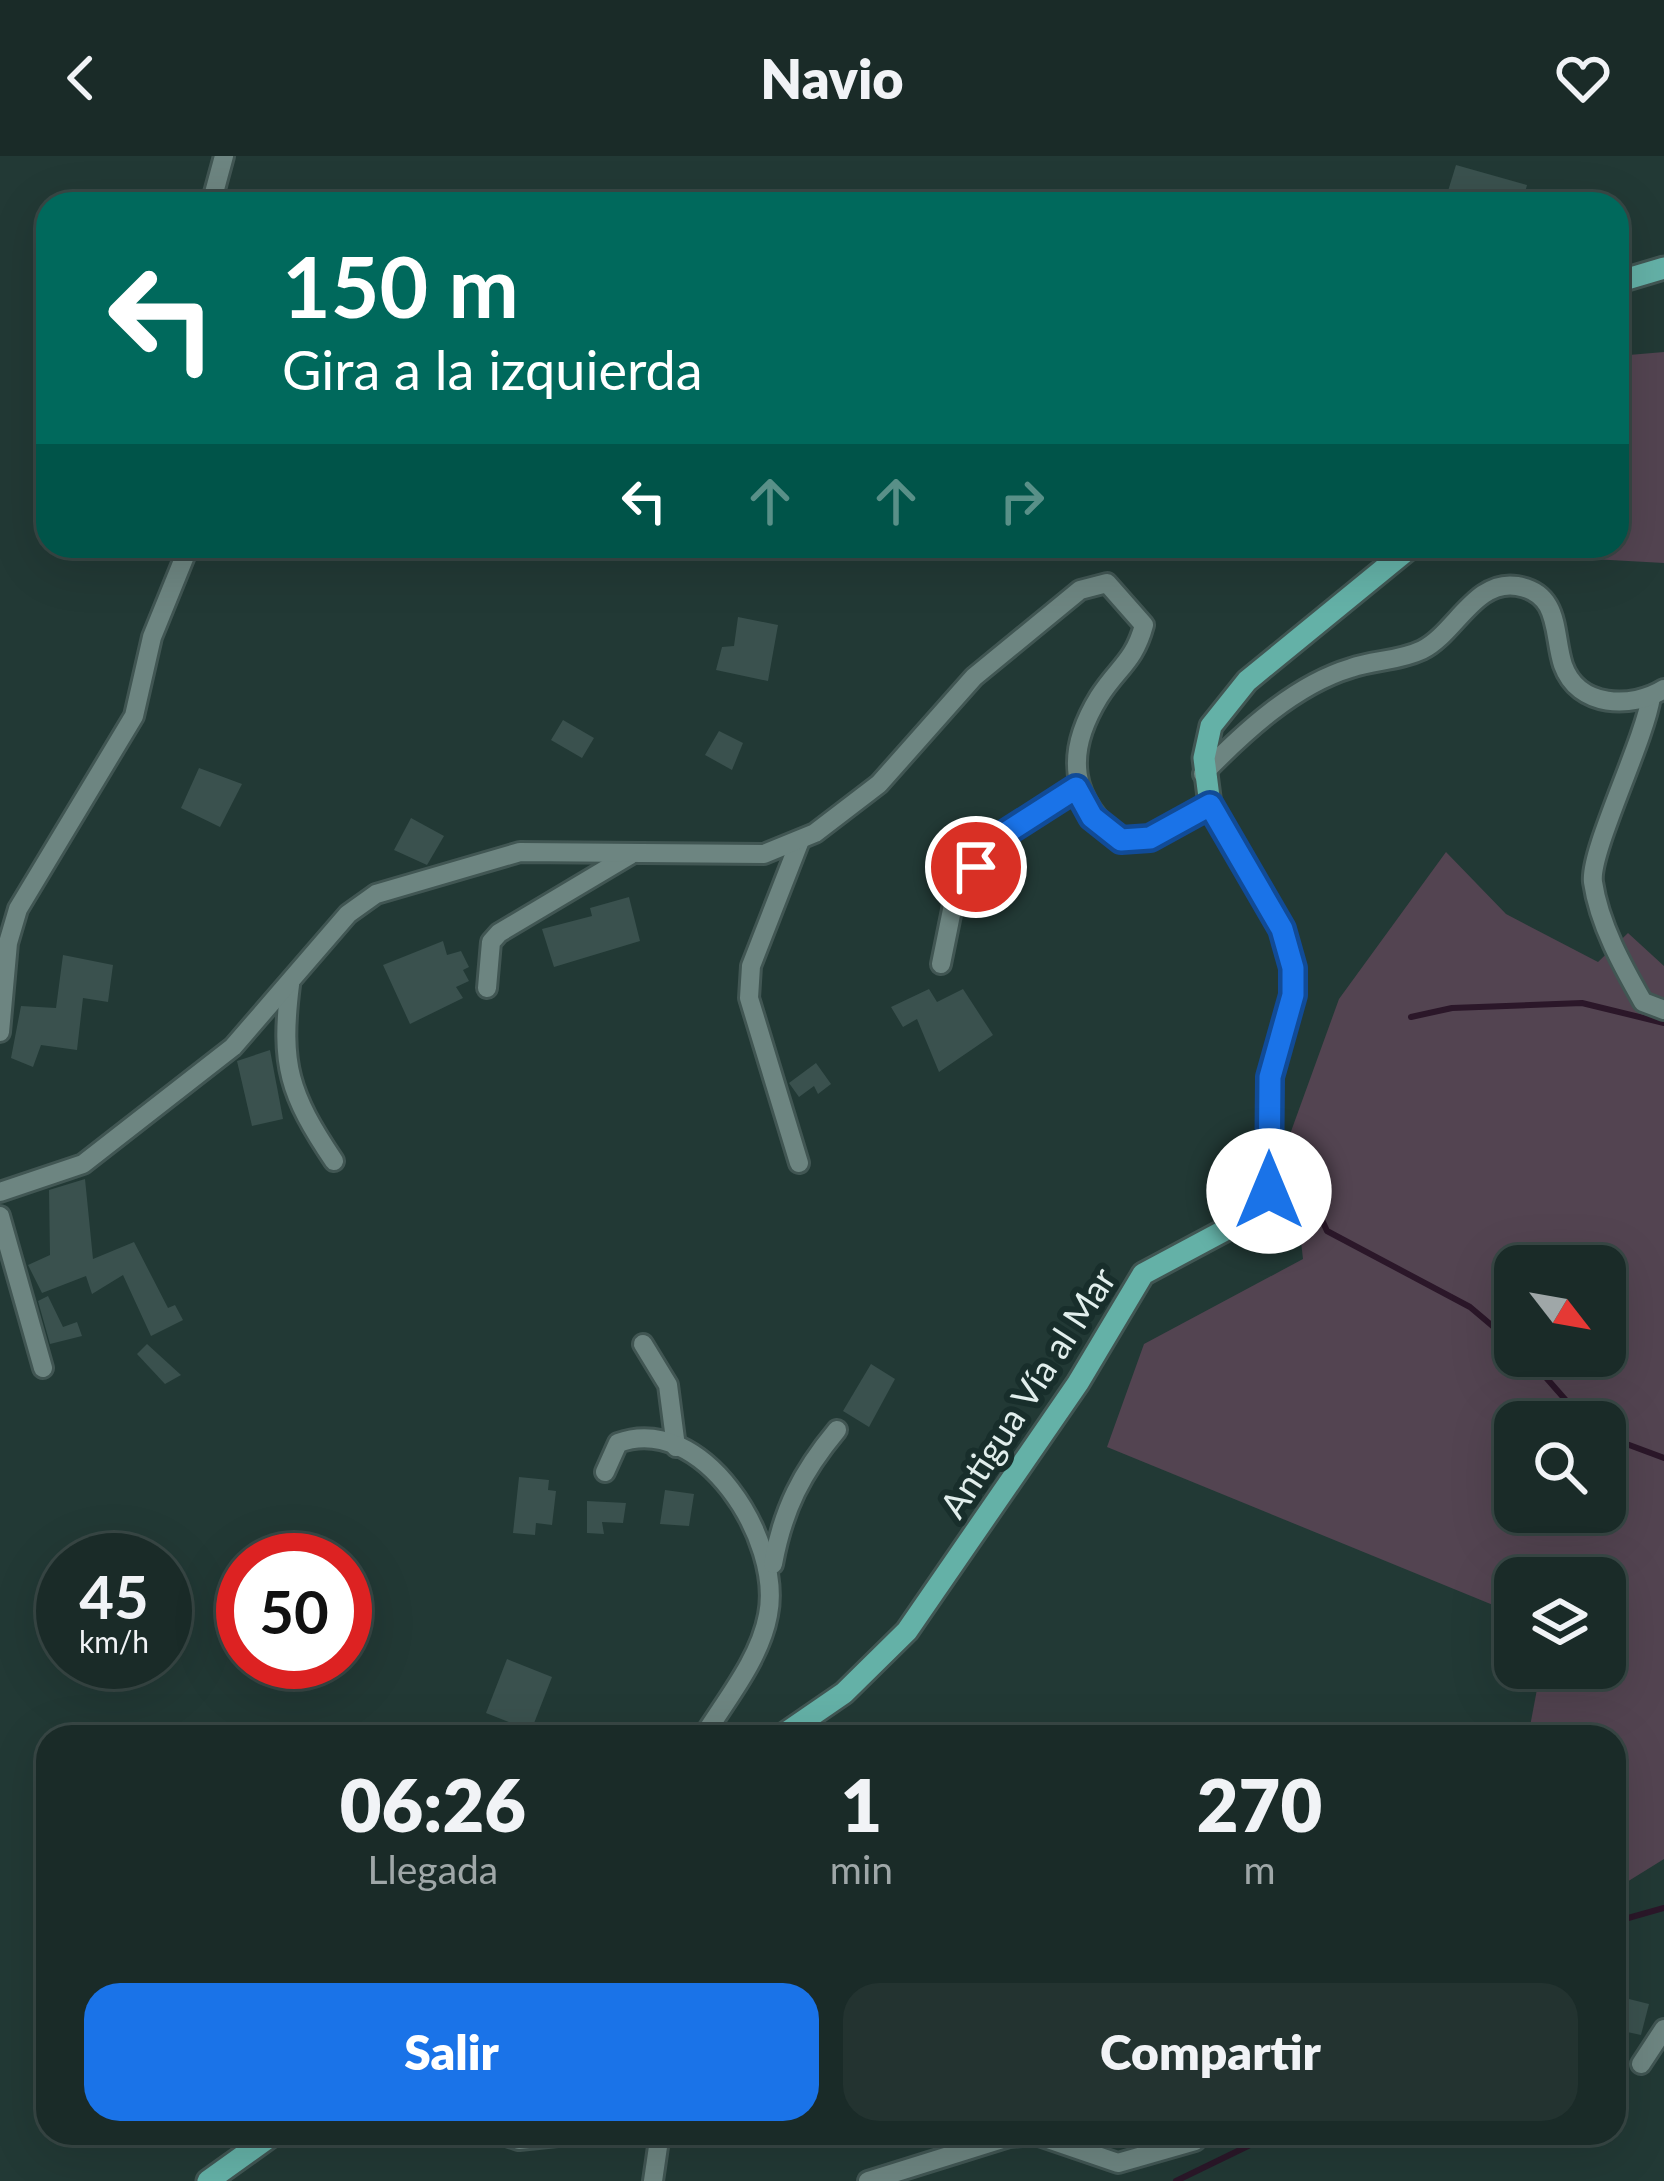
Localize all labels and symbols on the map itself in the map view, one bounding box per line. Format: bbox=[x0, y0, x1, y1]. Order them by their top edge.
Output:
pin bbox=[925, 816, 1027, 918]
position arrow bbox=[1206, 1128, 1332, 1254]
north arrow bbox=[1494, 1245, 1626, 1377]
street label: Antigua Vía al Mar bbox=[930, 1259, 1124, 1525]
speed limit sign: 50 bbox=[216, 1533, 372, 1689]

